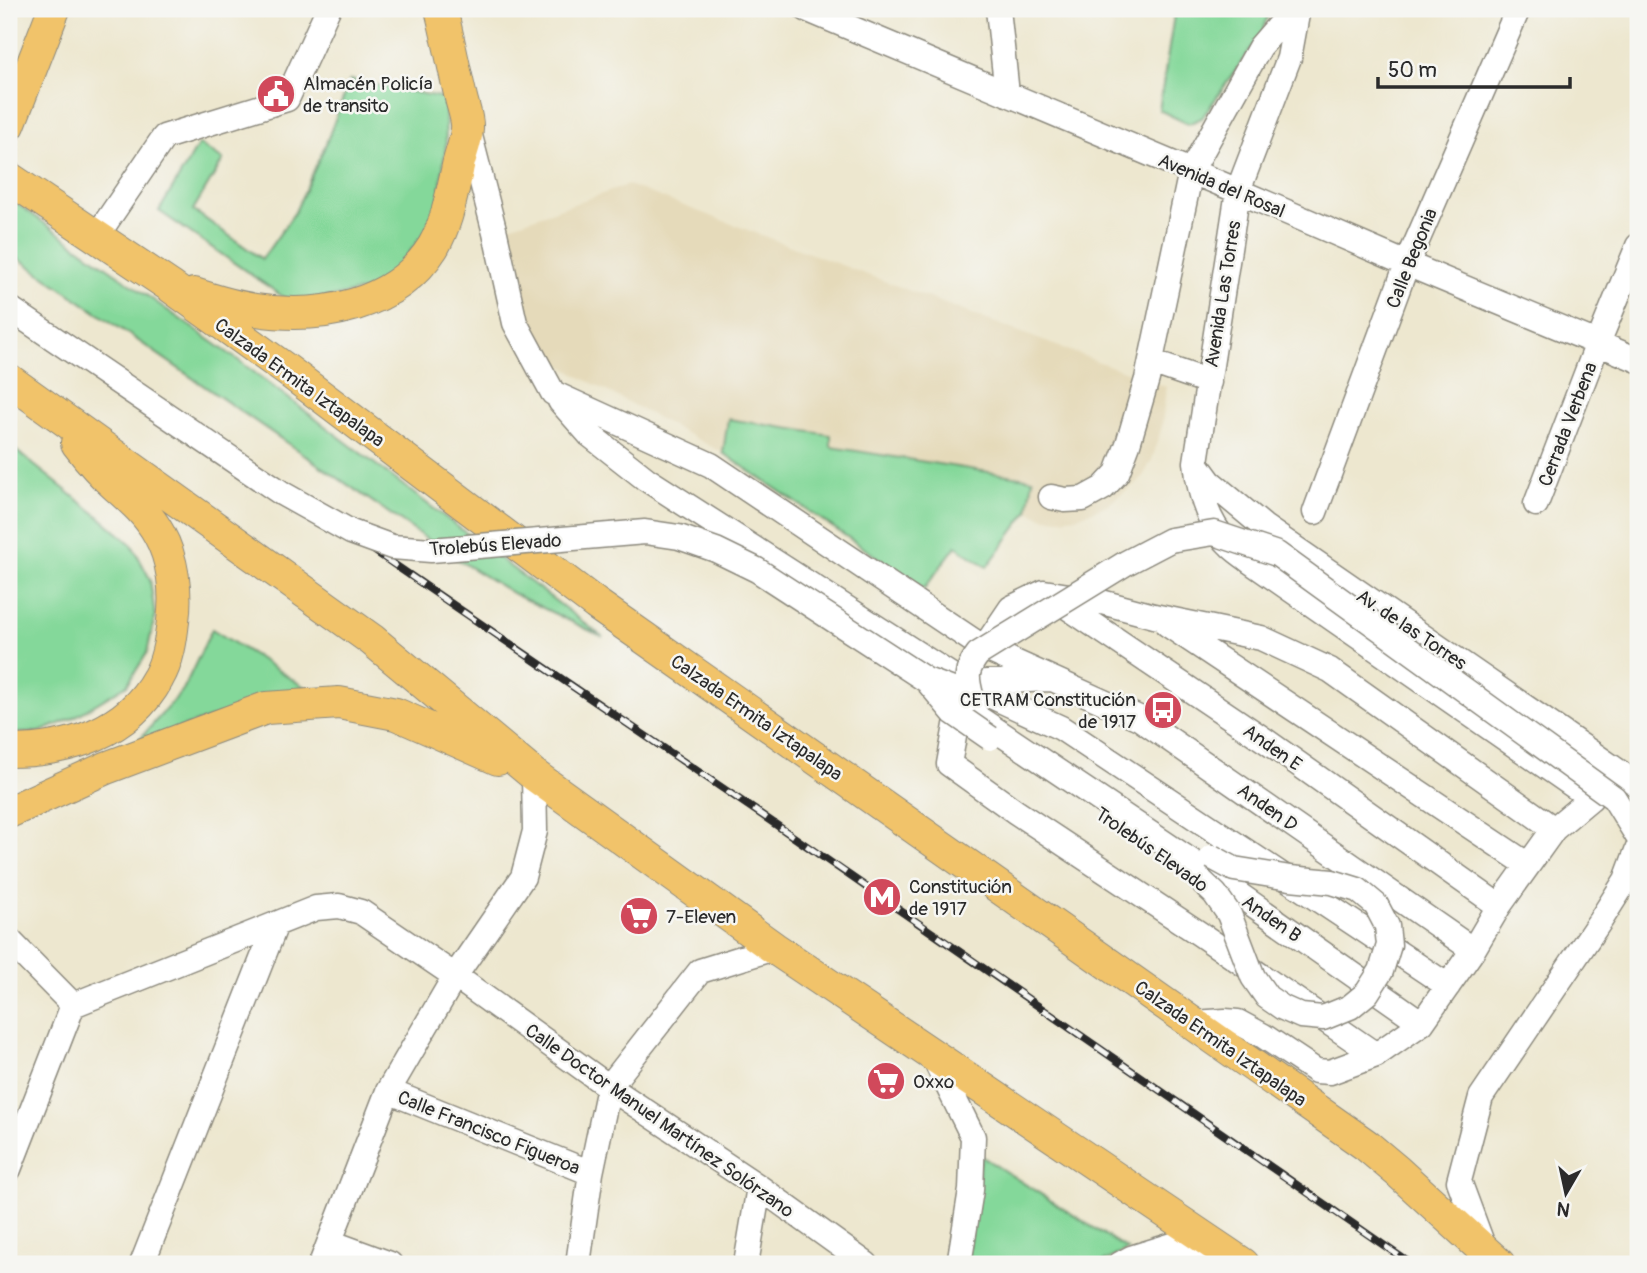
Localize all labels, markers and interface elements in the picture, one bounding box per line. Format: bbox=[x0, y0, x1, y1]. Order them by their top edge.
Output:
scale bar bbox=[1378, 46, 1570, 90]
text: 50 m bbox=[1388, 57, 1437, 84]
place label: Almacén Policía de transito bbox=[303, 72, 433, 118]
public building icon: Almacén Policía de transito bbox=[255, 73, 297, 115]
street label: Avenida del Rosal bbox=[1154, 148, 1289, 223]
street label: Calle Begonia bbox=[1381, 205, 1443, 312]
street label: Avenida Las Torres bbox=[1200, 219, 1247, 369]
street label: Calzada Ermita Iztapalapa bbox=[210, 313, 389, 453]
street label: Cerrada Verbena bbox=[1533, 359, 1603, 490]
street label: Trolebús Elevado bbox=[428, 528, 562, 562]
street label: Av. de las Torres bbox=[1352, 584, 1472, 676]
street label: Calzada Ermita Iztapalapa bbox=[666, 649, 847, 786]
place label: CETRAM Constitución de 1917 bbox=[960, 688, 1136, 734]
bus stop icon: CETRAM Constitución de 1917 bbox=[1142, 689, 1184, 731]
street label: Anden E bbox=[1238, 719, 1307, 777]
street label: Anden D bbox=[1233, 778, 1302, 837]
street label: Trolebús Elevado bbox=[1090, 802, 1213, 898]
place label: Constitución de 1917 bbox=[909, 875, 1012, 921]
metro station icon: Constitución de 1917 bbox=[861, 876, 903, 918]
street label: Anden B bbox=[1237, 890, 1306, 948]
supermarket icon: 7-Eleven bbox=[618, 895, 660, 937]
place label: 7-Eleven bbox=[666, 905, 736, 929]
street label: Calzada Ermita Iztapalapa bbox=[1130, 975, 1311, 1112]
street label: Calle Doctor Manuel Martínez Solórzano bbox=[520, 1018, 799, 1223]
supermarket icon: Oxxo bbox=[865, 1060, 907, 1102]
place label: Oxxo bbox=[913, 1070, 954, 1094]
street label: Calle Francisco Figueroa bbox=[394, 1085, 583, 1181]
north arrow bbox=[1532, 1158, 1602, 1228]
text: N bbox=[1555, 1196, 1572, 1222]

